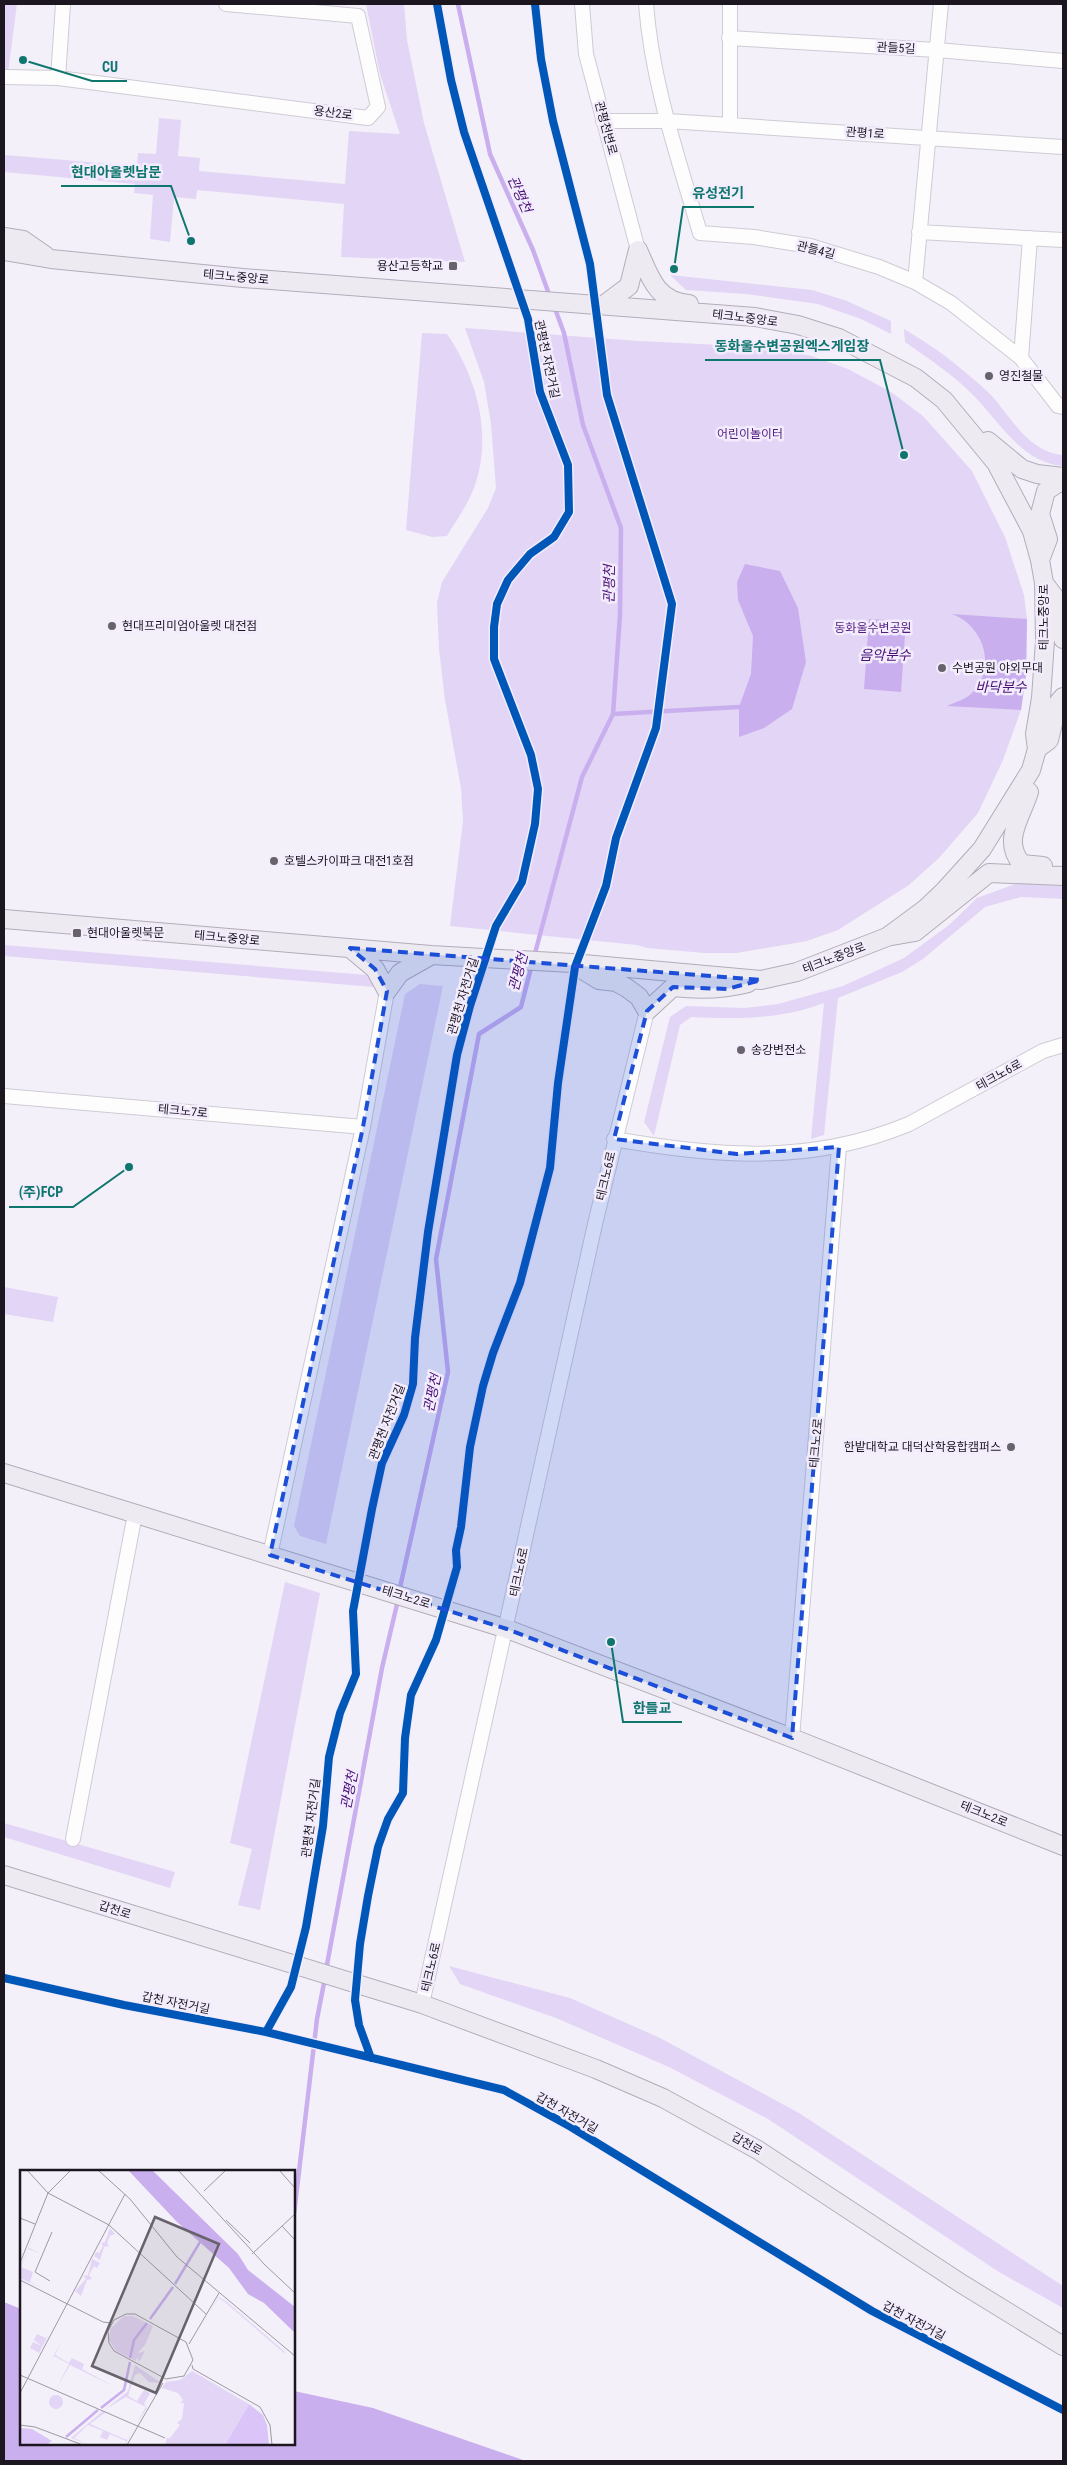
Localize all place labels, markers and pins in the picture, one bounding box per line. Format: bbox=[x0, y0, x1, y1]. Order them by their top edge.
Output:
callout: CU bbox=[92, 52, 127, 81]
callout: 현대아울렛남문 bbox=[61, 157, 171, 186]
callout: 유성전기 bbox=[683, 178, 754, 207]
place label: 용산고등학교 bbox=[377, 259, 443, 273]
marker: 용산고등학교 bbox=[447, 260, 459, 272]
callout: 동화울수변공원엑스게임장 bbox=[705, 331, 880, 360]
place label: 영진철물 bbox=[999, 369, 1043, 383]
marker: 영진철물 bbox=[983, 370, 995, 382]
place label: 현대프리미엄아울렛 대전점 bbox=[122, 619, 257, 633]
marker: 현대프리미엄아울렛 대전점 bbox=[106, 620, 118, 632]
place label: 수변공원 야외무대 bbox=[952, 661, 1043, 675]
marker: 수변공원 야외무대 bbox=[936, 662, 948, 674]
place label: 호텔스카이파크 대전1호점 bbox=[284, 854, 414, 868]
marker: 호텔스카이파크 대전1호점 bbox=[268, 855, 280, 867]
place label: 현대아울렛북문 bbox=[87, 926, 164, 940]
marker: 현대아울렛북문 bbox=[71, 927, 83, 939]
place label: 송강변전소 bbox=[751, 1043, 806, 1057]
marker: 송강변전소 bbox=[735, 1044, 747, 1056]
callout: (주)FCP bbox=[9, 1178, 73, 1207]
place label: 한밭대학교 대덕산학융합캠퍼스 bbox=[844, 1440, 1001, 1454]
marker: 한밭대학교 대덕산학융합캠퍼스 bbox=[1005, 1441, 1017, 1453]
callout: 한들교 bbox=[623, 1693, 682, 1722]

